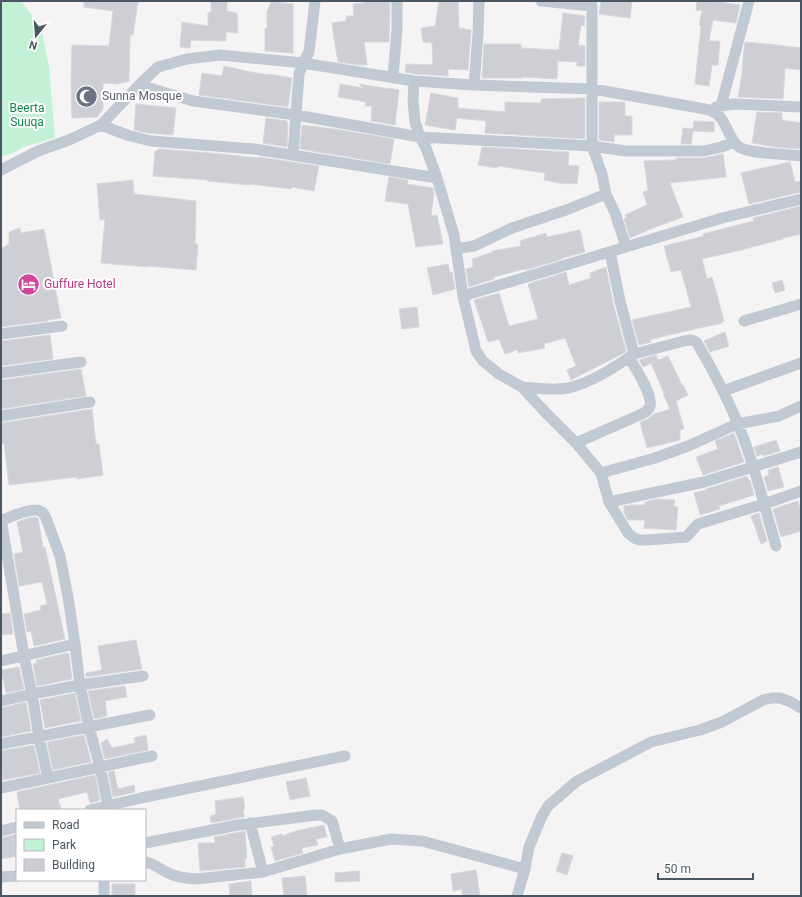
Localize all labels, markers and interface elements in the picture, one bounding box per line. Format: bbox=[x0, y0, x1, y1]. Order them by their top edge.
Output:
north arrow bbox=[16, 16, 56, 56]
text: N bbox=[27, 38, 39, 52]
mosque icon: Sunna Mosque bbox=[74, 83, 100, 109]
place label: Sunna Mosque bbox=[102, 89, 182, 103]
park label: Beerta Suuqa bbox=[9, 101, 45, 129]
hotel icon: Guffure Hotel bbox=[15, 271, 41, 297]
place label: Guffure Hotel bbox=[44, 277, 116, 291]
legend bbox=[16, 809, 146, 881]
text: Road bbox=[52, 818, 80, 832]
text: Park bbox=[52, 838, 77, 852]
scale bar bbox=[658, 855, 753, 881]
text: Building bbox=[52, 858, 95, 872]
text: 50 m bbox=[664, 862, 691, 876]

